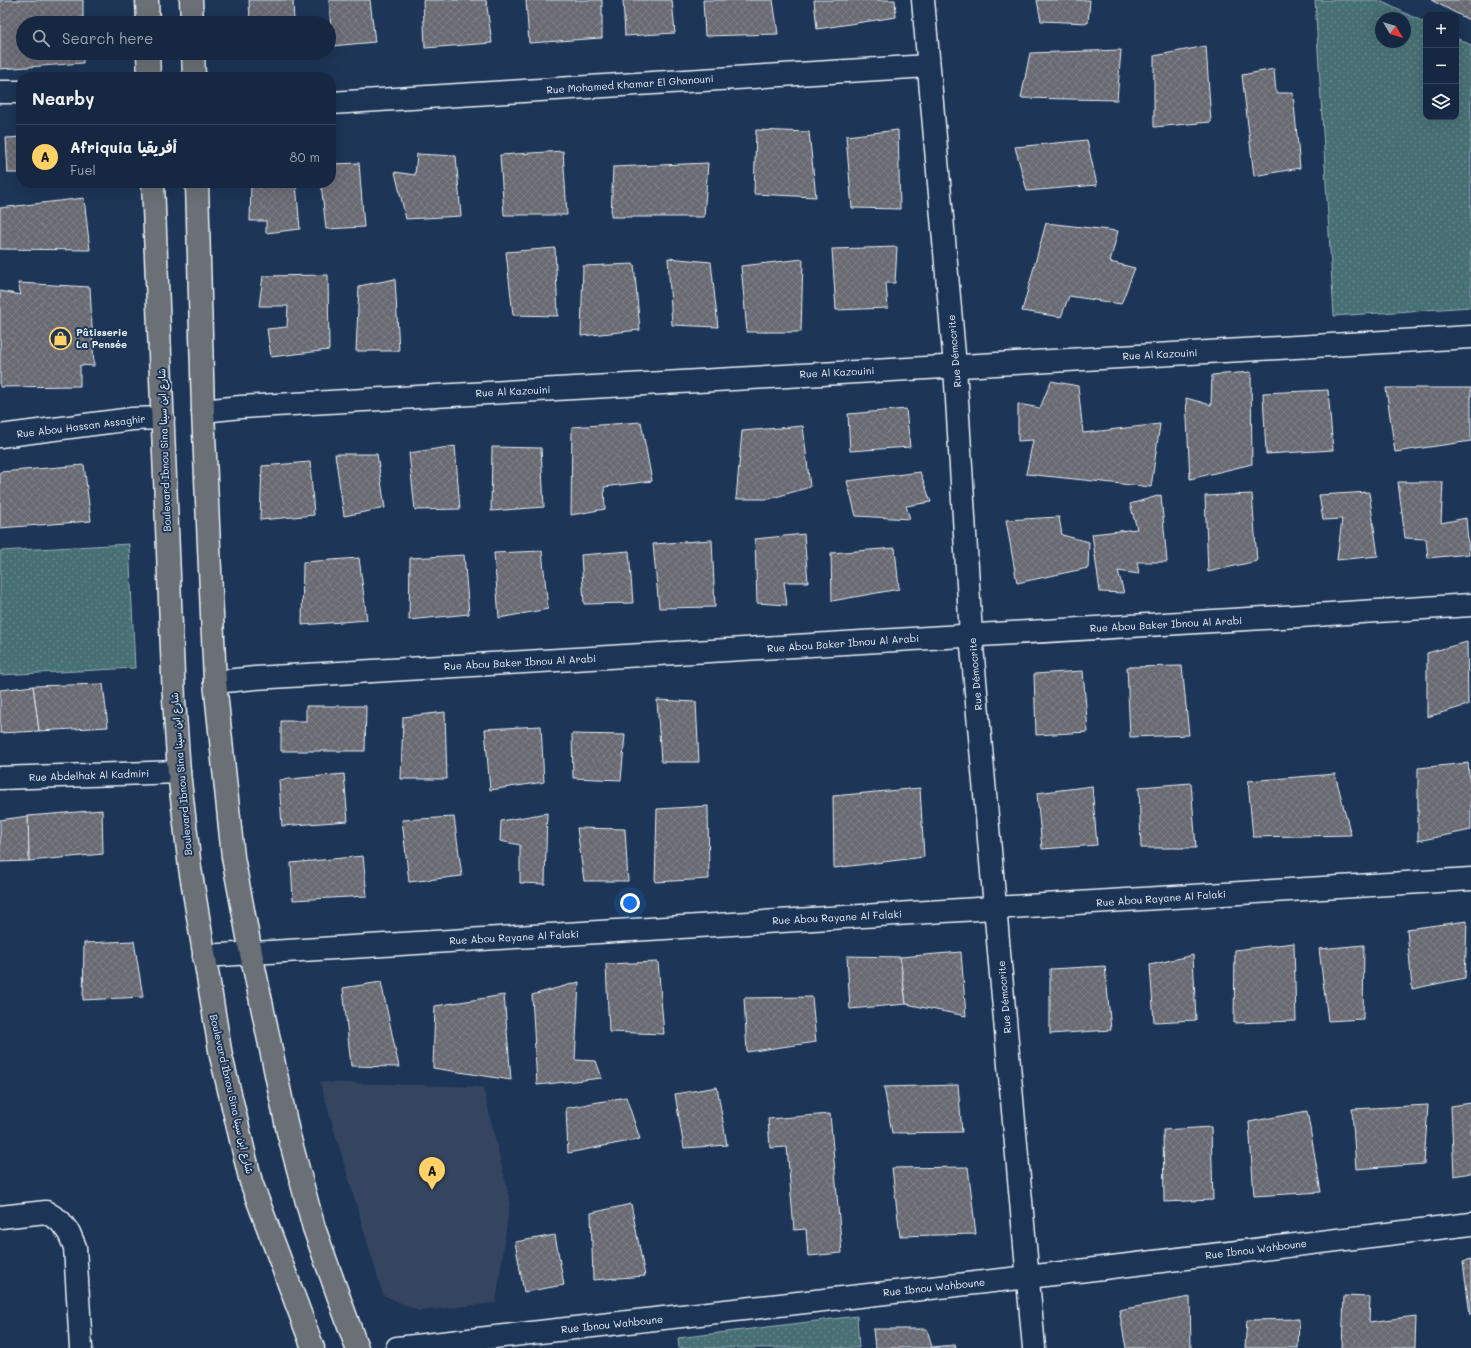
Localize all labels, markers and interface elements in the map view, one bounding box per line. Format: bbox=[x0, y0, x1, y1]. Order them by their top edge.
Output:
north arrow bbox=[1375, 12, 1411, 48]
map controls bbox=[1423, 12, 1459, 120]
button: + bbox=[1423, 12, 1459, 48]
search box bbox=[16, 16, 336, 60]
icon: search bbox=[30, 27, 52, 49]
text: Search here bbox=[62, 28, 153, 48]
button: − bbox=[1423, 48, 1459, 84]
street label: Rue Mohamed Khamar El Ghanouni bbox=[546, 71, 714, 97]
button: layers bbox=[1423, 84, 1459, 120]
text: Nearby bbox=[32, 87, 94, 109]
text: Afriquia أفريقيا bbox=[70, 137, 177, 157]
text: A bbox=[40, 148, 50, 165]
text: 80 m bbox=[290, 148, 320, 165]
text: Fuel bbox=[70, 161, 96, 178]
street label: Rue Démocrite bbox=[944, 314, 964, 388]
shop icon: Pâtisserie La Pensée bbox=[48, 325, 74, 351]
place label: Pâtisserie La Pensée bbox=[76, 325, 127, 351]
street label: Rue Al Kazouini bbox=[1122, 345, 1198, 363]
street label: Rue Al Kazouini bbox=[799, 363, 875, 381]
street label: Boulevard Ibnou Sina شارع ابن سينا bbox=[154, 368, 175, 532]
street label: Rue Al Kazouini bbox=[475, 382, 551, 400]
street label: Rue Abou Hassan Assaghir bbox=[16, 411, 146, 441]
street label: Rue Abou Baker Ibnou Al Arabi bbox=[1090, 613, 1242, 635]
street label: Rue Abou Baker Ibnou Al Arabi bbox=[766, 631, 920, 655]
street label: Rue Démocrite bbox=[965, 637, 985, 711]
street label: Rue Abou Baker Ibnou Al Arabi bbox=[444, 651, 596, 673]
street label: Boulevard Ibnou Sina شارع ابن سينا bbox=[167, 692, 196, 856]
street label: Rue Abdelhak Al Kadmiri bbox=[29, 766, 149, 784]
street label: Rue Abou Rayane Al Falaki bbox=[1096, 886, 1226, 910]
your location bbox=[620, 893, 640, 913]
street label: Rue Abou Rayane Al Falaki bbox=[772, 907, 902, 927]
street label: Rue Abou Rayane Al Falaki bbox=[449, 927, 579, 947]
street label: Rue Démocrite bbox=[994, 960, 1014, 1034]
street label: Boulevard Ibnou Sina شارع ابن سينا bbox=[206, 1013, 257, 1176]
pin: A bbox=[419, 1157, 445, 1190]
street label: Rue Ibnou Wahboune bbox=[1204, 1236, 1308, 1262]
street label: Rue Ibnou Wahboune bbox=[882, 1275, 986, 1299]
street label: Rue Ibnou Wahboune bbox=[560, 1312, 664, 1336]

